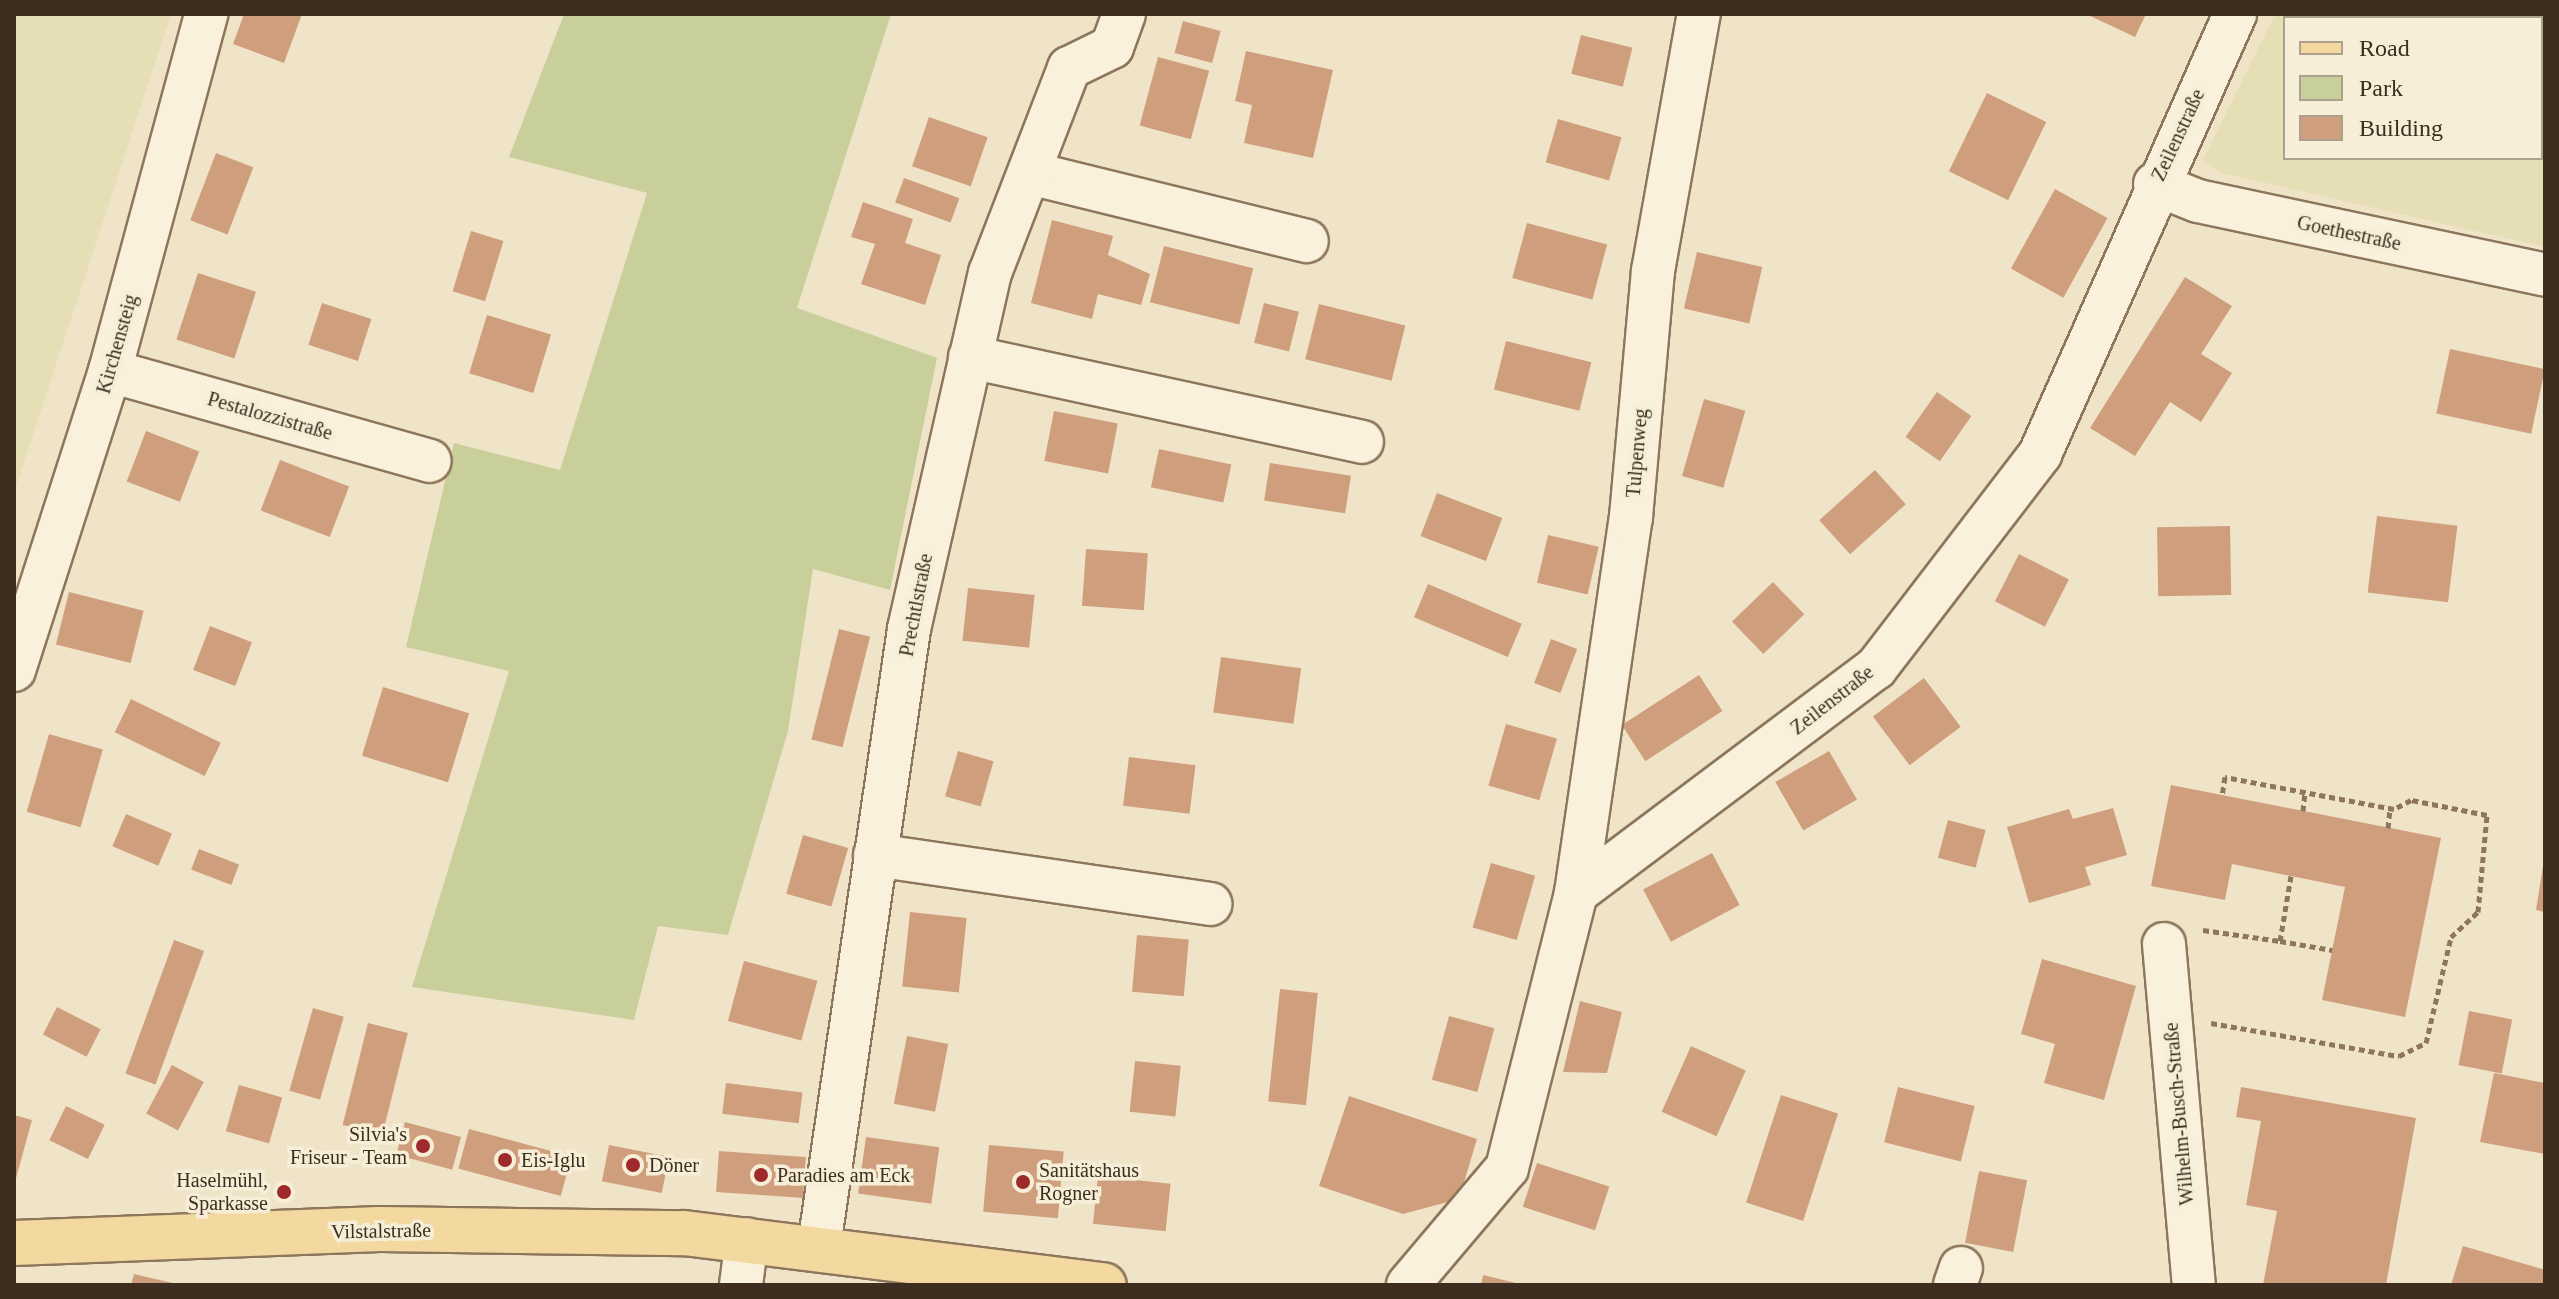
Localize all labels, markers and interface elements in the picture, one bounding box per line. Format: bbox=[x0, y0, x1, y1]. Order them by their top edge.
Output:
legend bbox=[2283, 16, 2543, 160]
text: Road bbox=[2359, 35, 2410, 61]
text: Park bbox=[2359, 75, 2403, 101]
street label: Zeilenstraße bbox=[2146, 85, 2210, 185]
text: Building bbox=[2359, 115, 2443, 141]
street label: Goethestraße bbox=[2295, 210, 2403, 256]
street label: Kirchensteig bbox=[91, 292, 143, 396]
street label: Pestalozzistraße bbox=[205, 387, 335, 445]
street label: Tulpenweg bbox=[1621, 407, 1653, 499]
street label: Prechtlstraße bbox=[894, 551, 938, 659]
street label: Zeilenstraße bbox=[1786, 660, 1878, 740]
street label: Wilhelm-Busch-Straße bbox=[2159, 1022, 2199, 1206]
place label: Silvia's Friseur - Team bbox=[290, 1122, 407, 1169]
marker: Silvia's Friseur - Team bbox=[414, 1137, 432, 1155]
place label: Eis-Iglu bbox=[521, 1148, 585, 1172]
marker: Eis-Iglu bbox=[496, 1151, 514, 1169]
place label: Döner bbox=[649, 1153, 699, 1177]
marker: Döner bbox=[624, 1156, 642, 1174]
place label: Sanitätshaus Rogner bbox=[1039, 1158, 1139, 1205]
place label: Paradies am Eck bbox=[777, 1163, 910, 1187]
marker: Paradies am Eck bbox=[752, 1166, 770, 1184]
place label: Haselmühl, Sparkasse bbox=[176, 1168, 268, 1215]
marker: Sanitätshaus Rogner bbox=[1014, 1173, 1032, 1191]
marker: Haselmühl, Sparkasse bbox=[275, 1183, 293, 1201]
street label: Vilstalstraße bbox=[331, 1218, 431, 1244]

